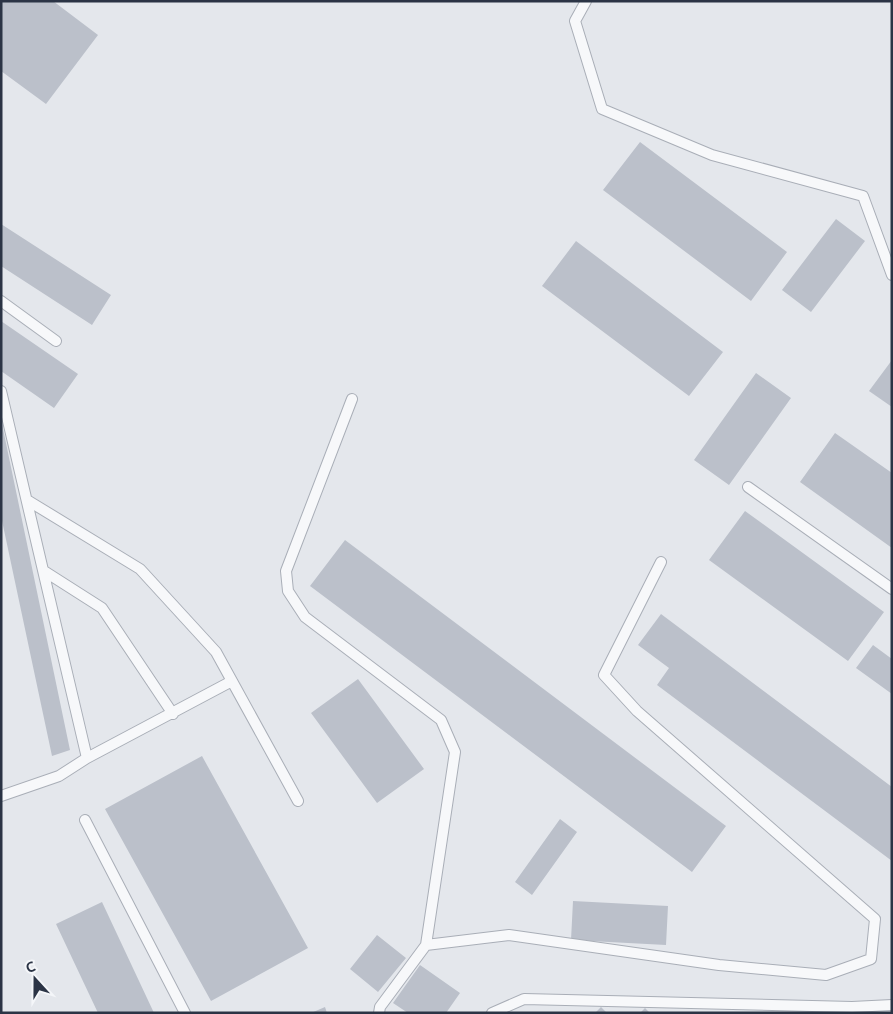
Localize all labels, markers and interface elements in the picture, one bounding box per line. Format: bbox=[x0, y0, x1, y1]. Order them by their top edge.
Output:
north arrow bbox=[10, 954, 60, 1004]
text: С bbox=[23, 958, 37, 976]

